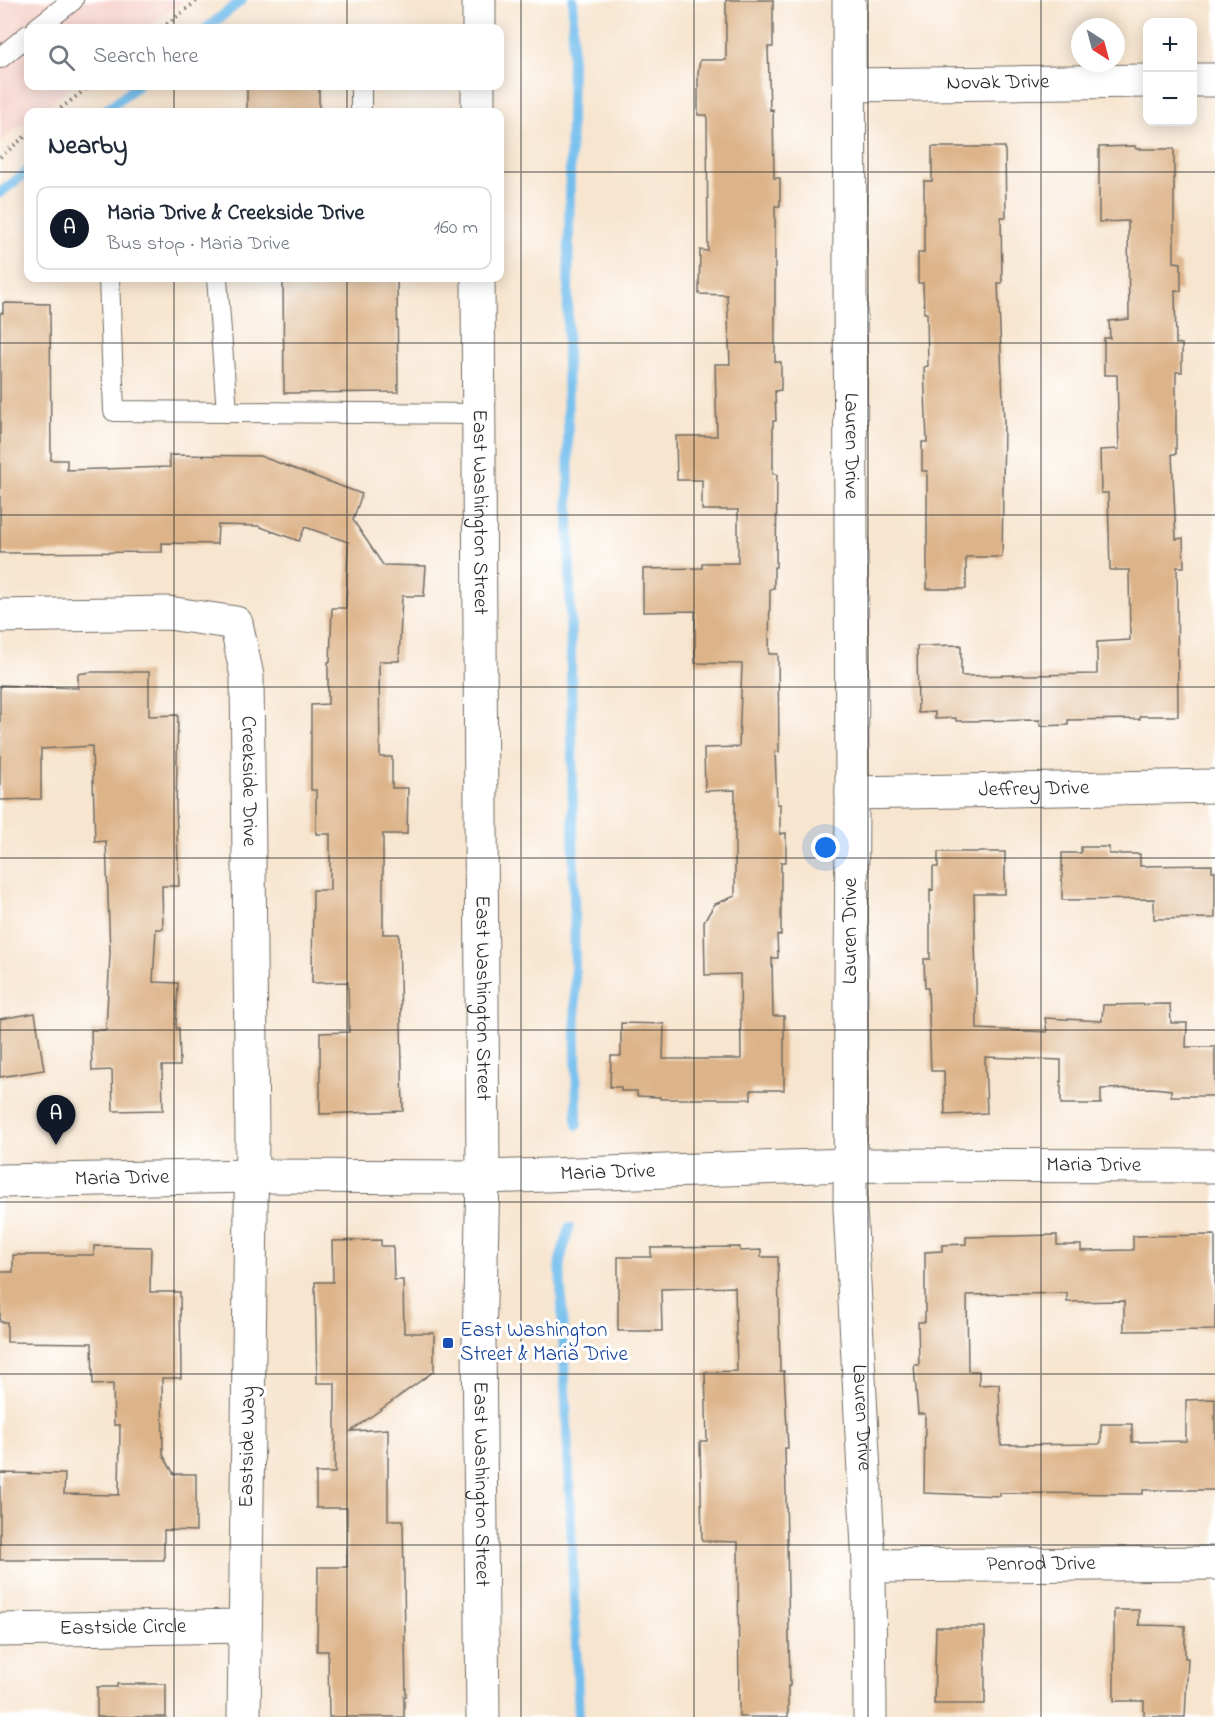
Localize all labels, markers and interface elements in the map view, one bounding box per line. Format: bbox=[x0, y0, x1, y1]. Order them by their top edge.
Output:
north arrow bbox=[1071, 18, 1125, 72]
map controls bbox=[1143, 18, 1197, 126]
button: + bbox=[1143, 18, 1197, 72]
search box bbox=[24, 24, 504, 90]
icon: search bbox=[45, 41, 78, 74]
text: Search here bbox=[93, 41, 198, 73]
street label: Novak Drive bbox=[946, 67, 1050, 99]
button: − bbox=[1143, 72, 1197, 126]
text: Nearby bbox=[48, 128, 127, 166]
text: Maria Drive & Creekside Drive bbox=[107, 198, 364, 230]
text: A bbox=[63, 214, 76, 243]
text: 160 m bbox=[434, 214, 478, 243]
text: Bus stop · Maria Drive bbox=[107, 230, 290, 259]
street label: Lauren Drive bbox=[835, 393, 866, 500]
street label: East Washington Street bbox=[462, 409, 495, 615]
street label: Creekside Drive bbox=[232, 715, 264, 847]
street label: Jeffrey Drive bbox=[978, 773, 1090, 807]
your location bbox=[811, 833, 840, 862]
street label: Lauren Drive bbox=[836, 877, 866, 984]
street label: East Washington Street bbox=[465, 895, 498, 1101]
pin: A bbox=[36, 1096, 76, 1145]
street label: Maria Drive bbox=[1046, 1151, 1142, 1181]
street label: Maria Drive bbox=[560, 1156, 656, 1189]
street label: Maria Drive bbox=[74, 1163, 170, 1195]
place label: East Washington Street & Maria Drive bbox=[460, 1316, 628, 1370]
marker: East Washington Street & Maria Drive bbox=[441, 1336, 455, 1350]
street label: Lauren Drive bbox=[843, 1364, 879, 1472]
street label: East Washington Street bbox=[464, 1381, 497, 1587]
street label: Eastside Way bbox=[232, 1386, 266, 1508]
street label: Penrod Drive bbox=[986, 1549, 1096, 1580]
street label: Eastside Circle bbox=[59, 1612, 187, 1644]

